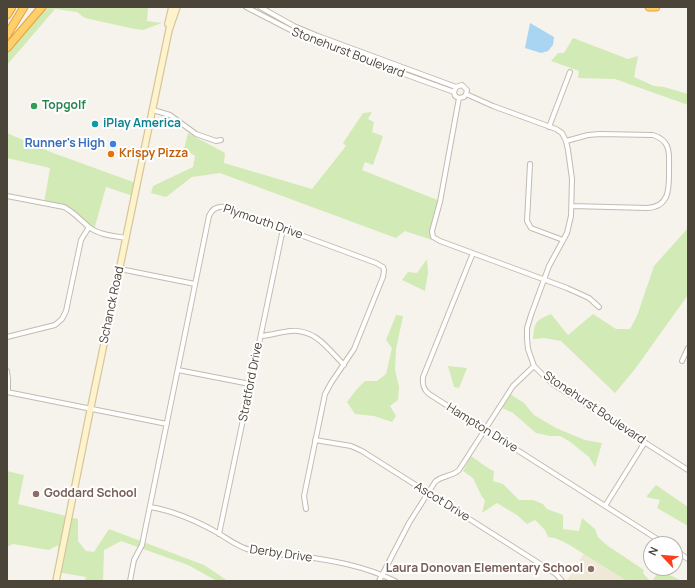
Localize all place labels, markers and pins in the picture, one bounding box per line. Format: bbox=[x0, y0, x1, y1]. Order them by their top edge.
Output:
place label: Topgolf bbox=[42, 99, 86, 113]
marker: Topgolf bbox=[29, 101, 39, 111]
place label: iPlay America bbox=[103, 117, 181, 131]
marker: iPlay America bbox=[90, 119, 100, 129]
place label: Runner's High bbox=[25, 137, 105, 151]
marker: Runner's High bbox=[108, 139, 118, 149]
place label: Krispy Pizza bbox=[119, 147, 188, 161]
marker: Krispy Pizza bbox=[106, 149, 116, 159]
place label: Goddard School bbox=[44, 487, 137, 501]
marker: Goddard School bbox=[31, 489, 41, 499]
place label: Laura Donovan Elementary School bbox=[386, 562, 583, 576]
marker: Laura Donovan Elementary School bbox=[586, 564, 596, 574]

